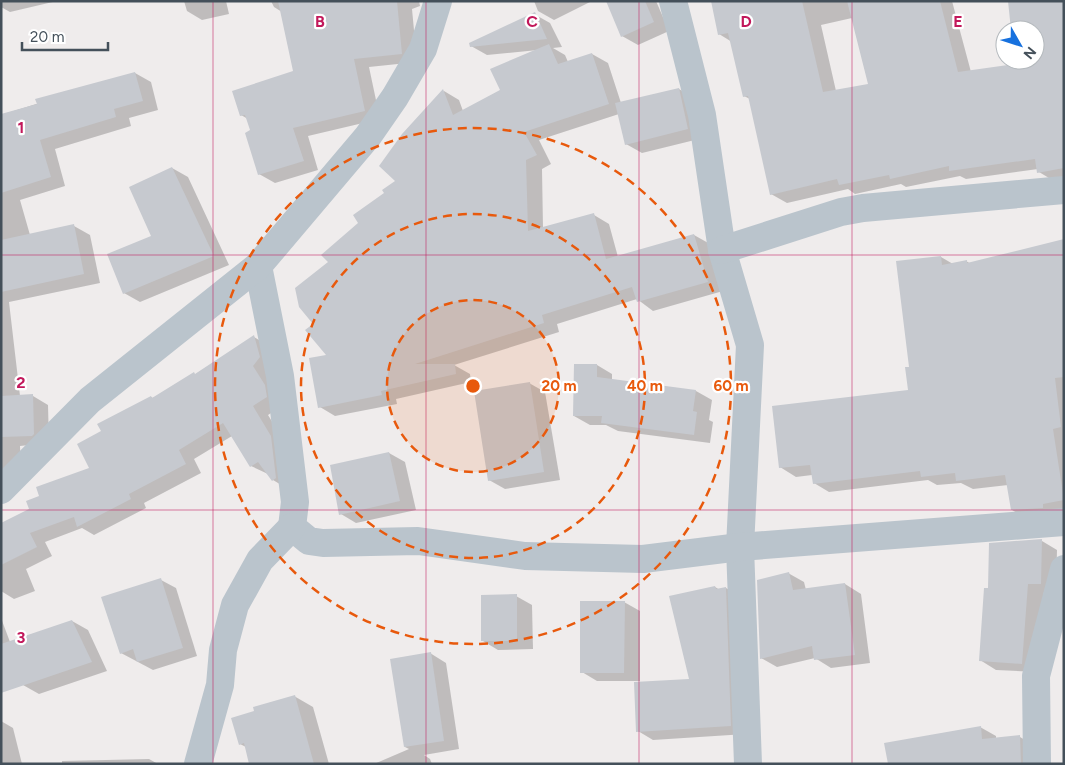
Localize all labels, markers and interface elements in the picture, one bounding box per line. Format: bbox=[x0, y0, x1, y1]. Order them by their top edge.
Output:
text: B bbox=[315, 12, 325, 31]
text: C bbox=[526, 12, 538, 31]
text: D bbox=[740, 12, 752, 31]
text: E bbox=[953, 12, 963, 31]
scale bar bbox=[22, 20, 109, 52]
north arrow bbox=[995, 20, 1045, 70]
text: 20 m bbox=[30, 28, 64, 46]
text: N bbox=[1020, 43, 1040, 62]
text: 1 bbox=[18, 118, 24, 137]
text: 2 bbox=[16, 373, 26, 392]
centre of rings bbox=[464, 377, 482, 395]
text: 20 m bbox=[541, 377, 577, 395]
text: 40 m bbox=[627, 377, 663, 395]
text: 60 m bbox=[713, 377, 749, 395]
text: 3 bbox=[17, 628, 26, 647]

